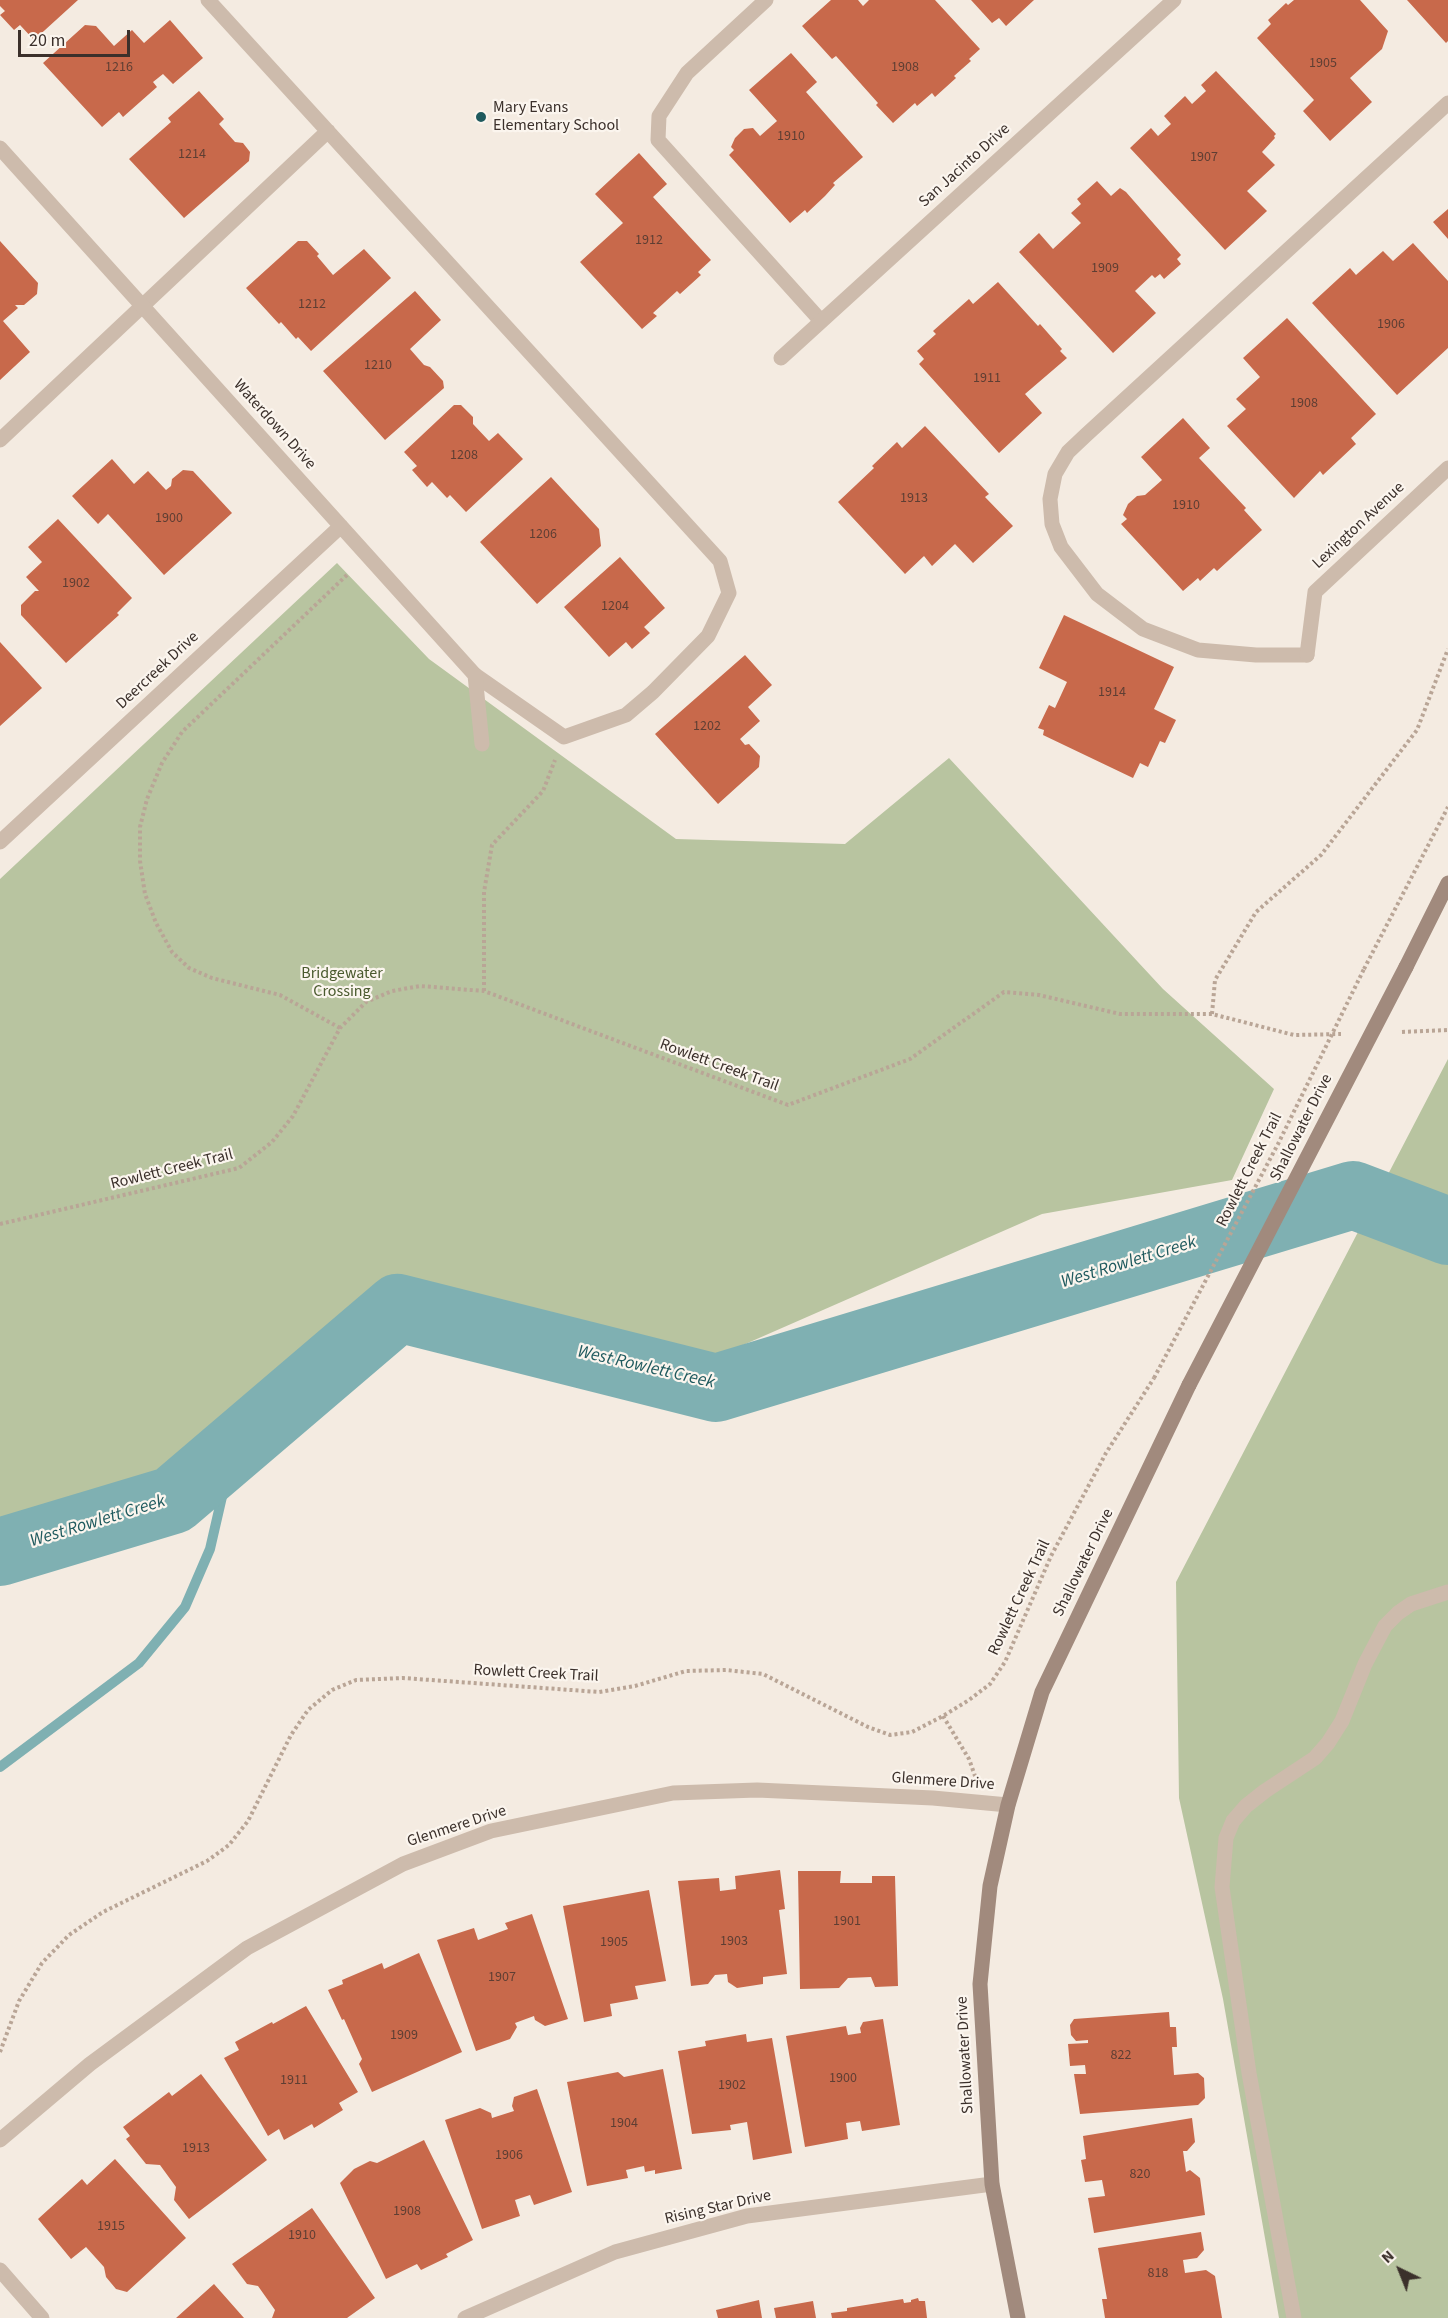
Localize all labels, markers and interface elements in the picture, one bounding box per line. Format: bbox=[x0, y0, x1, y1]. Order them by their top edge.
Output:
scale bar bbox=[21, 18, 134, 56]
text: 20 m bbox=[29, 28, 65, 53]
house number: 1905 bbox=[1309, 56, 1337, 72]
house number: 1216 bbox=[105, 60, 133, 76]
house number: 1908 bbox=[891, 60, 919, 76]
place label: Mary Evans Elementary School bbox=[493, 98, 619, 136]
marker: Mary Evans Elementary School bbox=[474, 110, 488, 124]
street label: San Jacinto Drive bbox=[915, 120, 1015, 212]
house number: 1910 bbox=[777, 129, 805, 145]
house number: 1214 bbox=[178, 147, 206, 163]
house number: 1907 bbox=[1190, 150, 1218, 166]
house number: 1912 bbox=[635, 233, 663, 249]
house number: 1909 bbox=[1091, 261, 1119, 277]
house number: 1212 bbox=[298, 297, 326, 313]
house number: 1906 bbox=[1377, 317, 1405, 333]
house number: 1210 bbox=[364, 358, 392, 374]
house number: 1911 bbox=[973, 371, 1001, 387]
street label: Waterdown Drive bbox=[229, 376, 319, 474]
house number: 1908 bbox=[1290, 396, 1318, 412]
house number: 1208 bbox=[450, 448, 478, 464]
street label: Lexington Avenue bbox=[1309, 479, 1409, 573]
house number: 1913 bbox=[900, 491, 928, 507]
house number: 1910 bbox=[1172, 498, 1200, 514]
house number: 1900 bbox=[155, 511, 183, 527]
house number: 1206 bbox=[529, 527, 557, 543]
house number: 1902 bbox=[62, 576, 90, 592]
house number: 1204 bbox=[601, 599, 629, 615]
street label: Deercreek Drive bbox=[113, 628, 203, 714]
house number: 1914 bbox=[1098, 685, 1126, 701]
house number: 1202 bbox=[693, 719, 721, 735]
park label: Bridgewater Crossing bbox=[301, 964, 383, 1002]
street label: Rowlett Creek Trail bbox=[657, 1036, 781, 1096]
street label: Shallowater Drive bbox=[1267, 1071, 1337, 1185]
street label: Rowlett Creek Trail bbox=[1213, 1110, 1287, 1230]
street label: Rowlett Creek Trail bbox=[109, 1146, 235, 1194]
water label: West Rowlett Creek bbox=[1059, 1232, 1199, 1294]
water label: West Rowlett Creek bbox=[575, 1342, 717, 1394]
water label: West Rowlett Creek bbox=[28, 1491, 168, 1553]
street label: Shallowater Drive bbox=[1050, 1506, 1118, 1620]
street label: Rowlett Creek Trail bbox=[985, 1537, 1055, 1659]
street label: Rowlett Creek Trail bbox=[473, 1661, 599, 1687]
street label: Glenmere Drive bbox=[891, 1769, 995, 1795]
street label: Glenmere Drive bbox=[405, 1802, 509, 1852]
house number: 1901 bbox=[833, 1914, 861, 1930]
house number: 1903 bbox=[720, 1934, 748, 1950]
house number: 1905 bbox=[600, 1935, 628, 1951]
house number: 1907 bbox=[488, 1970, 516, 1986]
street label: Shallowater Drive bbox=[953, 1996, 979, 2114]
house number: 1909 bbox=[390, 2028, 418, 2044]
house number: 822 bbox=[1111, 2048, 1131, 2064]
house number: 1900 bbox=[829, 2071, 857, 2087]
house number: 1911 bbox=[280, 2073, 308, 2089]
house number: 1902 bbox=[718, 2078, 746, 2094]
house number: 1904 bbox=[610, 2116, 638, 2132]
house number: 1913 bbox=[182, 2141, 210, 2157]
house number: 1906 bbox=[495, 2148, 523, 2164]
house number: 820 bbox=[1130, 2167, 1150, 2183]
street label: Rising Star Drive bbox=[663, 2186, 773, 2230]
house number: 1908 bbox=[393, 2204, 421, 2220]
house number: 1915 bbox=[97, 2219, 125, 2235]
house number: 1910 bbox=[288, 2228, 316, 2244]
north arrow bbox=[1370, 2240, 1430, 2300]
text: N bbox=[1376, 2245, 1399, 2269]
house number: 818 bbox=[1148, 2266, 1168, 2282]

